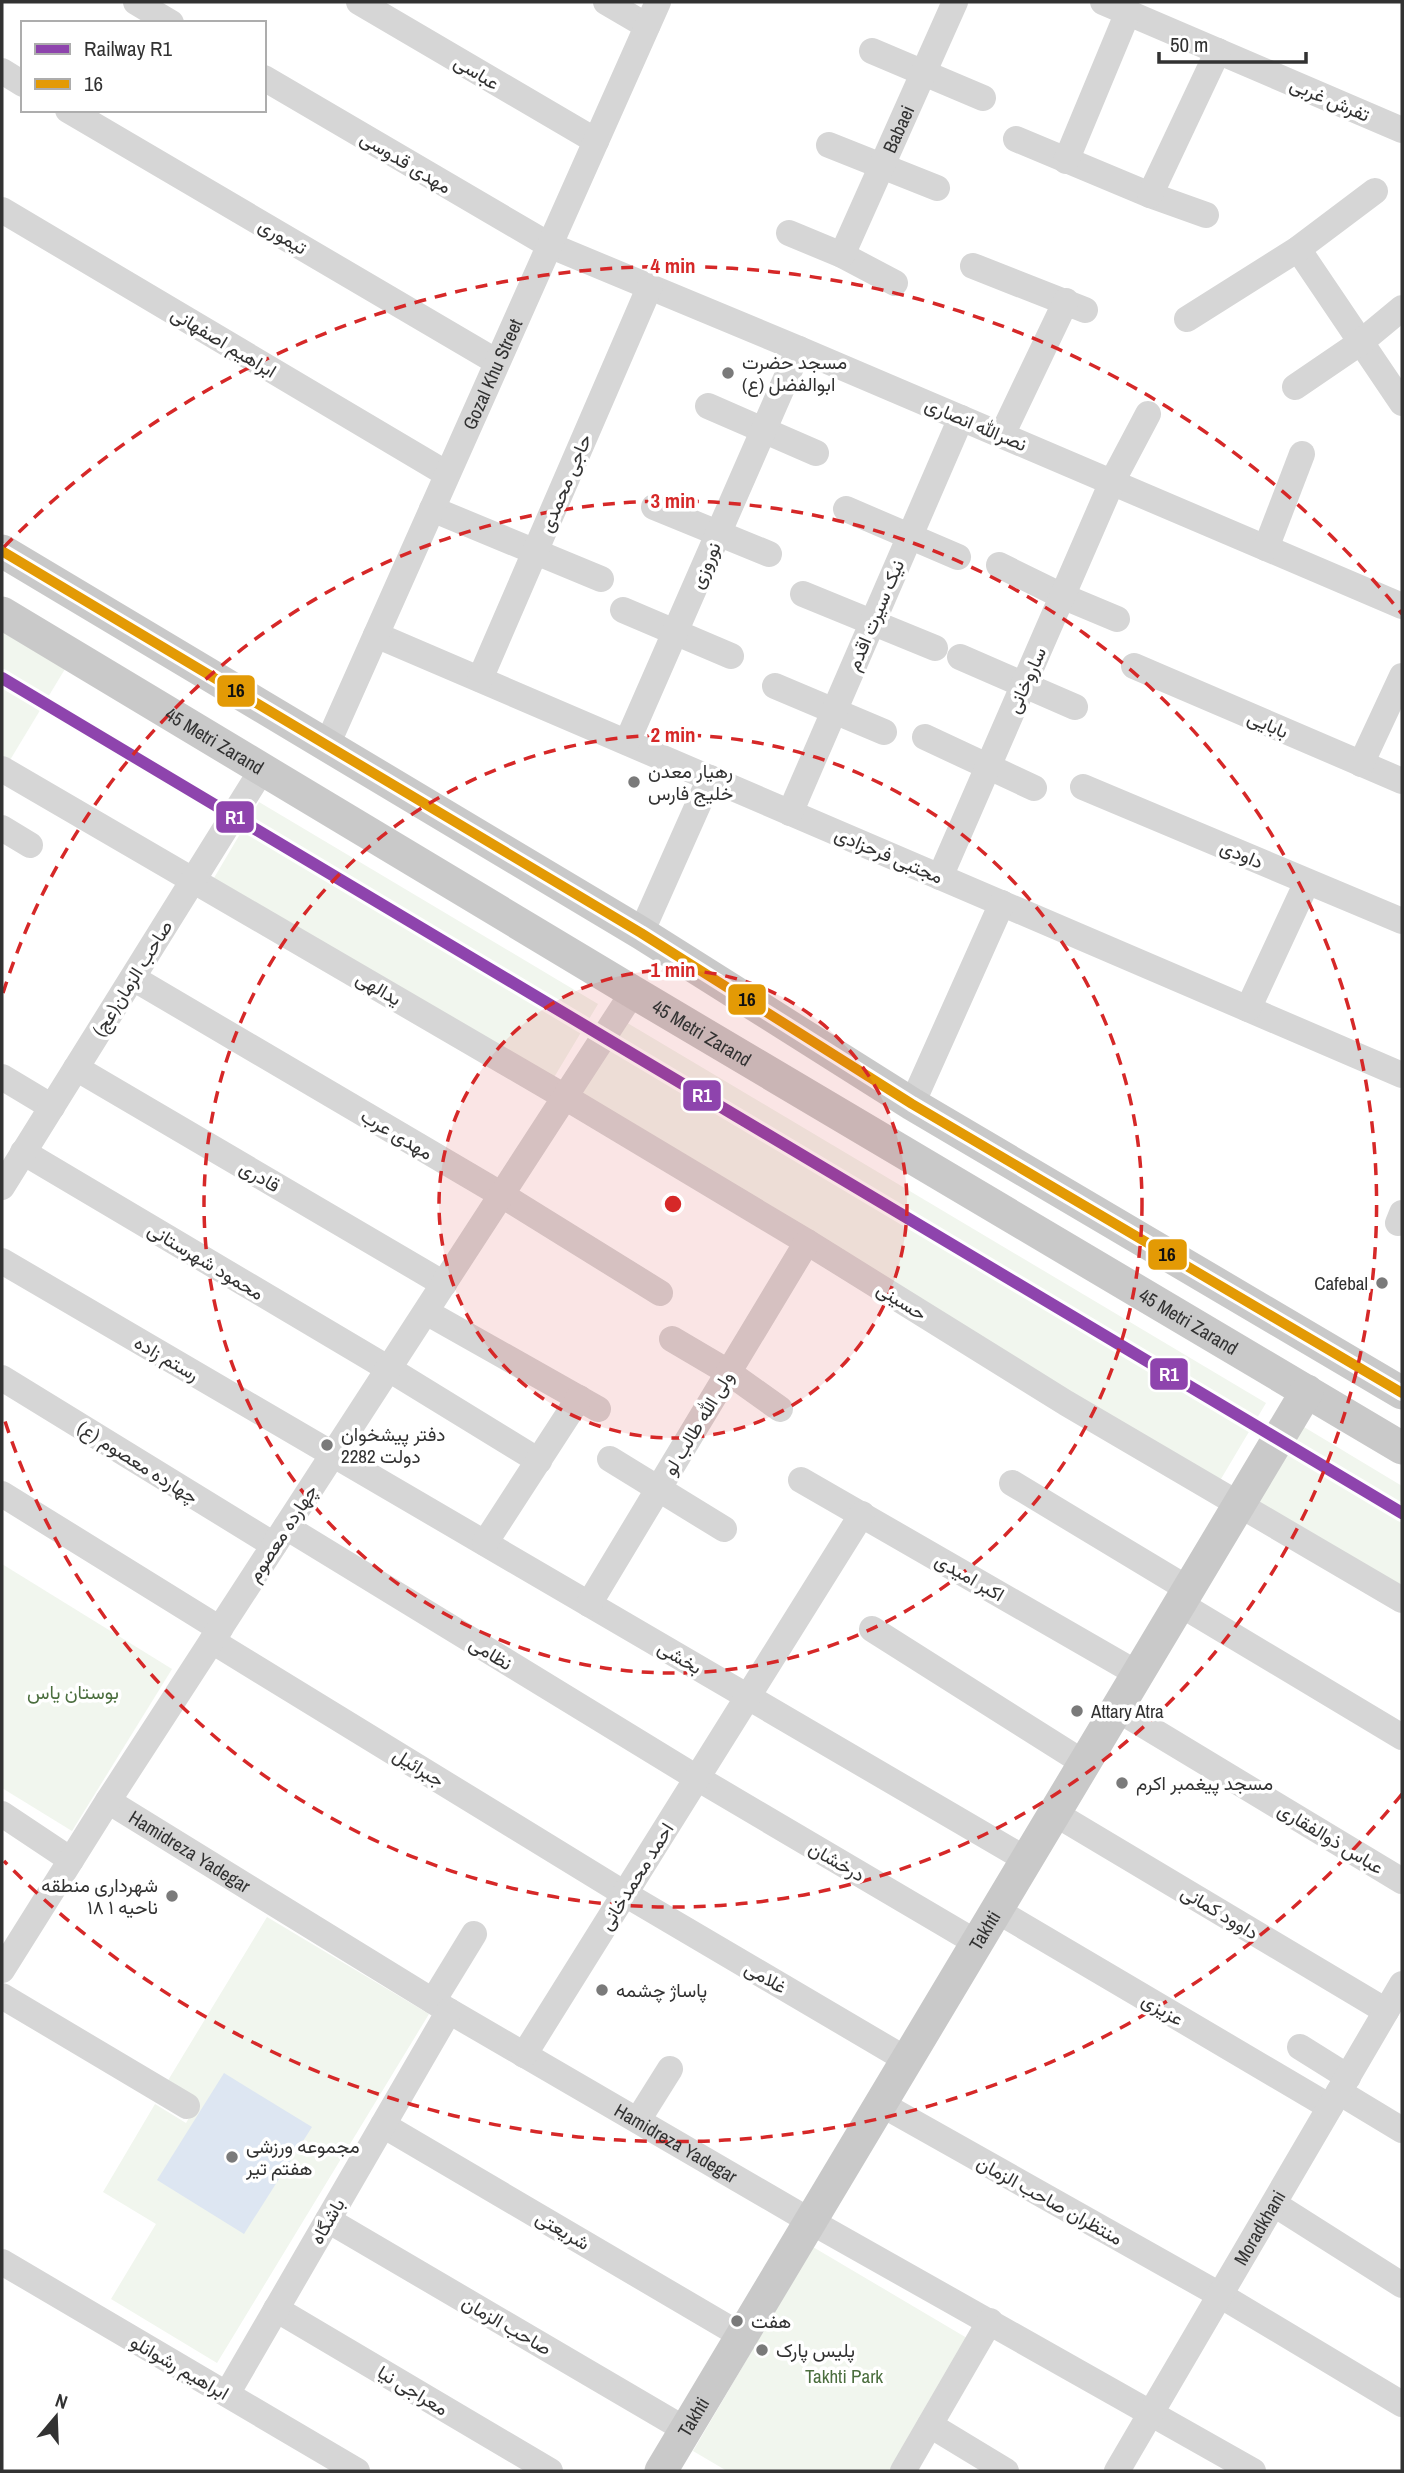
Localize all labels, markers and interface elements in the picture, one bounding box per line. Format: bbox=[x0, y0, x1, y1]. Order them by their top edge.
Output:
legend bbox=[21, 21, 266, 112]
scale bar bbox=[1159, 21, 1306, 65]
text: 50 m bbox=[1170, 30, 1208, 59]
text: Railway R1 bbox=[84, 34, 172, 63]
street label: عباسی bbox=[449, 48, 505, 96]
text: 16 bbox=[84, 69, 103, 98]
street label: تفرش غربی bbox=[1286, 71, 1374, 128]
street label: Babaei bbox=[876, 101, 920, 157]
street label: مهدی قدوسی bbox=[356, 125, 456, 199]
street label: تیموری bbox=[254, 212, 312, 260]
text: 4 min bbox=[651, 251, 695, 280]
street label: ابراهیم اصفهانی bbox=[166, 300, 282, 384]
street label: Gozal Khu Street bbox=[456, 314, 529, 434]
place label: مسجد حضرت ابوالفضل (ع) bbox=[742, 349, 847, 397]
marker: مسجد حضرت ابوالفضل (ع) bbox=[720, 365, 736, 381]
street label: نصرالله انصاری bbox=[921, 391, 1031, 457]
street label: حاجی محمدی bbox=[533, 430, 597, 536]
text: 3 min bbox=[651, 486, 695, 515]
street label: نوروزی bbox=[683, 538, 727, 592]
street label: نیک سیرت اقدم bbox=[840, 555, 910, 675]
street label: ساروخانی bbox=[1000, 643, 1052, 717]
line badge: 16 bbox=[216, 674, 256, 708]
text: 16 bbox=[227, 677, 245, 703]
street label: 45 Metri Zarand bbox=[160, 701, 269, 780]
street label: بابایی bbox=[1244, 704, 1292, 744]
text: 2 min bbox=[651, 720, 695, 749]
place label: رهیار معدن خلیج فارس bbox=[648, 758, 733, 807]
marker: رهیار معدن خلیج فارس bbox=[626, 774, 642, 790]
line badge: R1 bbox=[215, 800, 255, 834]
text: R1 bbox=[225, 804, 245, 830]
street label: مجتبی فرحزادی bbox=[831, 821, 947, 889]
street label: داودی bbox=[1216, 833, 1268, 875]
street label: صاحب الزمان(عج) bbox=[86, 915, 179, 1042]
text: 1 min bbox=[651, 955, 695, 984]
street label: یدالهی bbox=[352, 965, 406, 1011]
line badge: 16 bbox=[727, 983, 767, 1016]
text: 16 bbox=[738, 986, 756, 1012]
street label: 45 Metri Zarand bbox=[647, 993, 756, 1072]
line badge: R1 bbox=[682, 1079, 722, 1112]
text: R1 bbox=[692, 1082, 712, 1108]
street label: مهدی عرب bbox=[356, 1102, 438, 1166]
street label: قادری bbox=[235, 1154, 285, 1198]
centre of rings bbox=[661, 1192, 685, 1216]
street label: محمود شهرستانی bbox=[143, 1216, 269, 1306]
line badge: 16 bbox=[1147, 1238, 1188, 1271]
text: 16 bbox=[1158, 1241, 1176, 1267]
place label: Cafebal bbox=[1314, 1270, 1368, 1296]
marker: Cafebal bbox=[1374, 1275, 1390, 1291]
street label: حسینی bbox=[872, 1276, 932, 1326]
street label: 45 Metri Zarand bbox=[1134, 1282, 1243, 1361]
street label: رستم زاده bbox=[130, 1329, 204, 1387]
line badge: R1 bbox=[1149, 1357, 1189, 1391]
text: R1 bbox=[1159, 1361, 1179, 1387]
street label: ولی الله طالب لو bbox=[657, 1366, 739, 1480]
street label: چهارده معصوم (ع) bbox=[72, 1414, 203, 1510]
place label: دفتر پیشخوان دولت 2282 bbox=[341, 1421, 445, 1469]
marker: دفتر پیشخوان دولت 2282 bbox=[319, 1437, 335, 1453]
street label: چهارده معصوم bbox=[241, 1479, 324, 1587]
street label: اکبر امیدی bbox=[931, 1547, 1009, 1607]
street label: نظامی bbox=[465, 1630, 517, 1676]
street label: بخشی bbox=[653, 1634, 707, 1680]
park label: بوستان یاس bbox=[27, 1679, 119, 1705]
place label: Attary Atra bbox=[1090, 1698, 1164, 1724]
marker: Attary Atra bbox=[1069, 1703, 1085, 1719]
street label: جبرائیل bbox=[388, 1741, 450, 1793]
place label: مسجد پیغمبر اکرم bbox=[1136, 1770, 1273, 1797]
marker: مسجد پیغمبر اکرم bbox=[1114, 1775, 1130, 1791]
street label: عباس ذوالفقاری bbox=[1273, 1796, 1389, 1880]
street label: Hamidreza Yadegar bbox=[124, 1804, 256, 1899]
street label: احمد محمدخانی bbox=[593, 1817, 679, 1935]
street label: درخشان bbox=[804, 1835, 870, 1887]
place label: شهرداری منطقه ۱۸ ناحیه ۱ bbox=[41, 1872, 158, 1920]
street label: داوود کمانی bbox=[1177, 1879, 1263, 1945]
marker: شهرداری منطقه ۱۸ ناحیه ۱ bbox=[164, 1888, 180, 1904]
street label: Takhti bbox=[962, 1906, 1006, 1955]
street label: غلامی bbox=[740, 1955, 792, 1999]
place label: پاساژ چشمه bbox=[616, 1977, 707, 2004]
marker: پاساژ چشمه bbox=[594, 1982, 610, 1998]
street label: عزیزی bbox=[1137, 1986, 1189, 2032]
street label: Hamidreza Yadegar bbox=[610, 2097, 743, 2189]
place label: مجموعه ورزشی هفتم تیر bbox=[245, 2133, 360, 2181]
marker: مجموعه ورزشی هفتم تیر bbox=[224, 2149, 240, 2165]
street label: منتظران صاحب الزمان bbox=[972, 2149, 1128, 2251]
street label: Moradkhani bbox=[1227, 2186, 1291, 2270]
street label: باشگاه bbox=[303, 2193, 351, 2249]
street label: شریعتی bbox=[531, 2204, 595, 2256]
street label: صاحب الزمان bbox=[458, 2289, 556, 2361]
place label: هفت bbox=[751, 2308, 791, 2334]
marker: هفت bbox=[729, 2313, 745, 2329]
street label: ابراهیم رشوانلو bbox=[126, 2328, 234, 2406]
place label: پلیس پارک bbox=[776, 2337, 855, 2364]
marker: پلیس پارک bbox=[754, 2342, 770, 2358]
street label: معراجی نیا bbox=[373, 2359, 453, 2421]
park label: Takhti Park bbox=[805, 2363, 883, 2389]
north arrow bbox=[21, 2382, 91, 2452]
text: N bbox=[52, 2387, 71, 2415]
street label: Takhti bbox=[671, 2392, 715, 2442]

